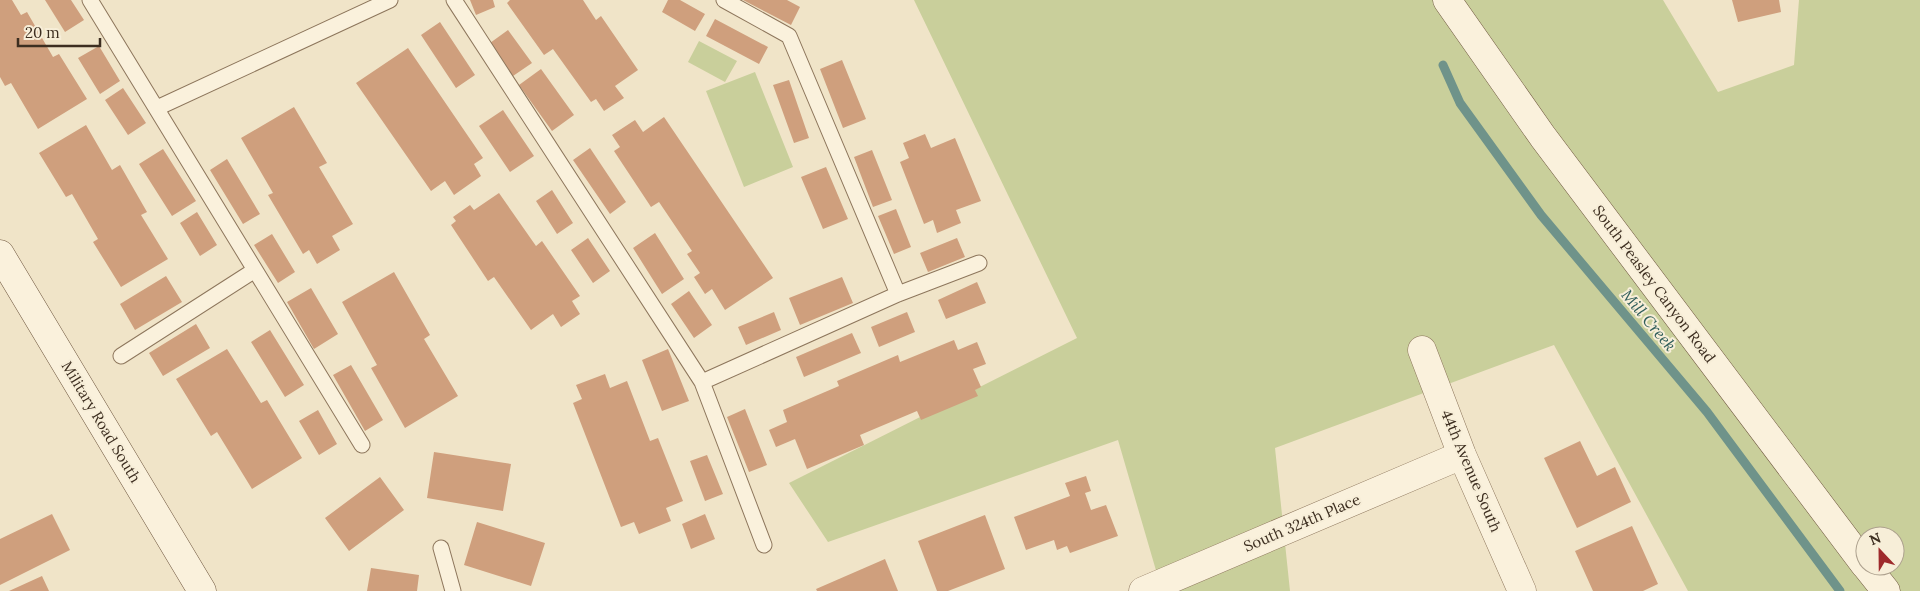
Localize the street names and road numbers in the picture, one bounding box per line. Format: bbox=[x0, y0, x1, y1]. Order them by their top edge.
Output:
street label: South Peasley Canyon Road bbox=[1589, 201, 1720, 366]
street label: Military Road South bbox=[58, 358, 145, 486]
street label: 44th Avenue South bbox=[1437, 407, 1506, 535]
street label: South 324th Place bbox=[1241, 489, 1363, 556]

